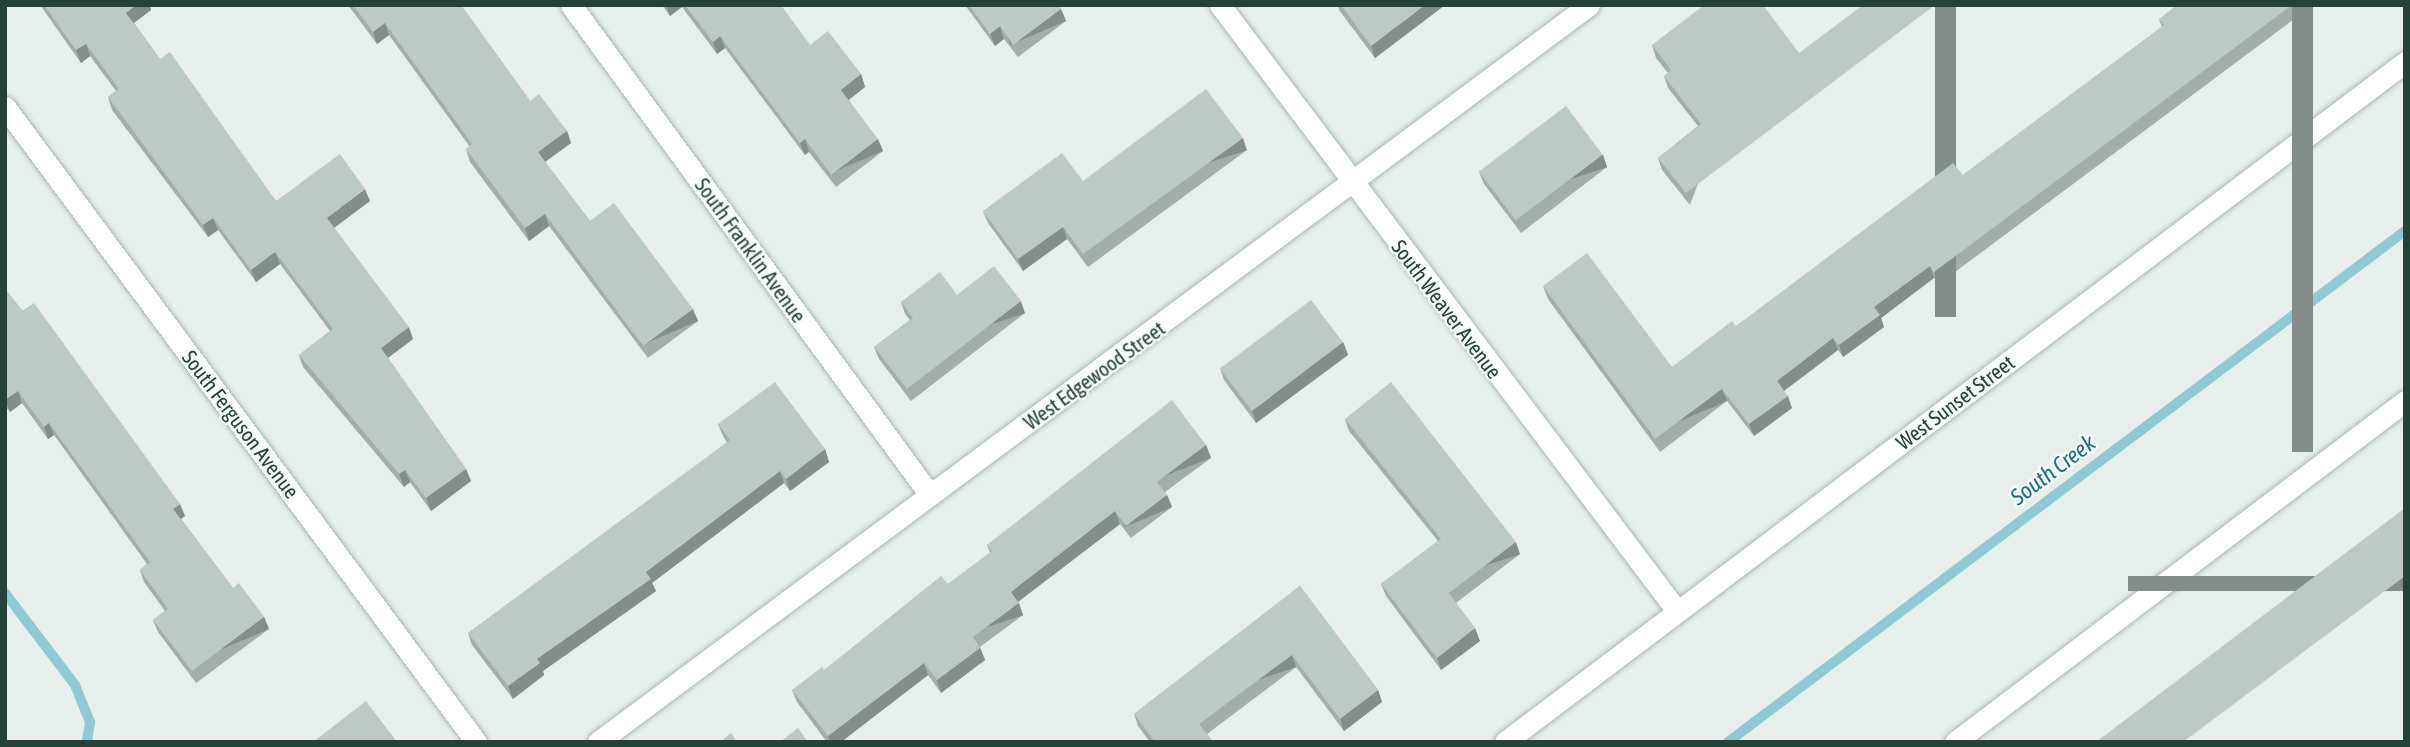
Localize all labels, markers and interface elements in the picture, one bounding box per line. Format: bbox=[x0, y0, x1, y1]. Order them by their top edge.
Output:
street label: South Franklin Avenue bbox=[690, 173, 812, 327]
street label: South Weaver Avenue bbox=[1387, 235, 1507, 383]
street label: West Edgewood Street bbox=[1019, 315, 1169, 435]
street label: South Ferguson Avenue bbox=[177, 345, 305, 503]
street label: West Sunset Street bbox=[1891, 349, 2019, 455]
water label: South Creek bbox=[2005, 429, 2101, 511]

